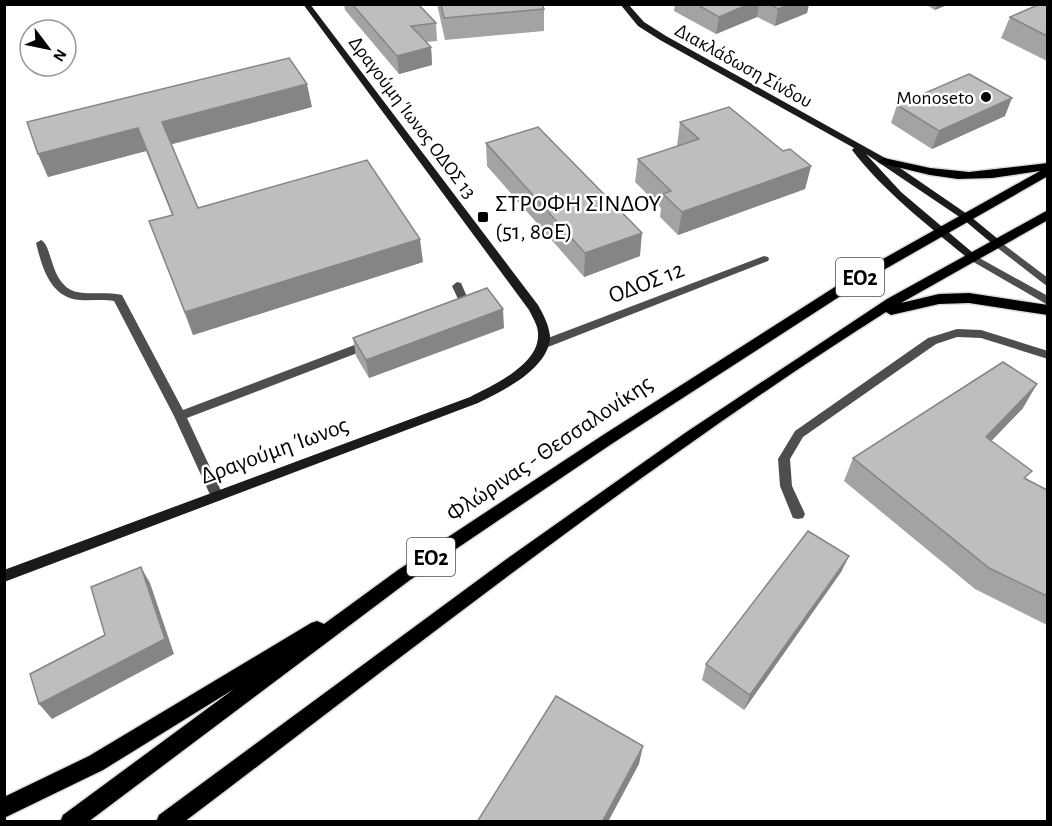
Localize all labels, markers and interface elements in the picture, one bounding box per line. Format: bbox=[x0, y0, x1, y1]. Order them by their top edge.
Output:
north arrow bbox=[18, 18, 78, 78]
street label: Διακλάδωση Σίνδου bbox=[672, 20, 816, 112]
street label: Δραγούμη Ίωνος ΟΔΟΣ 13 bbox=[345, 33, 480, 203]
text: N bbox=[50, 46, 70, 64]
place label: Monoseto bbox=[896, 88, 974, 108]
marker: Monoseto bbox=[979, 90, 993, 104]
place label: ΣΤΡΟΦΗ ΣΙΝΔΟΥ (51, 80Ε) bbox=[495, 192, 661, 244]
marker: ΣΤΡΟΦΗ ΣΙΝΔΟΥ (51, 80Ε) bbox=[476, 210, 490, 224]
street label: ΟΔΟΣ 12 bbox=[605, 258, 687, 308]
road number: ΕΟ2 bbox=[836, 258, 884, 296]
street label: Φλώρινας - Θεσσαλονίκης bbox=[442, 371, 657, 527]
street label: Δραγούμη Ίωνος bbox=[197, 413, 352, 489]
road number: ΕΟ2 bbox=[407, 538, 455, 576]

